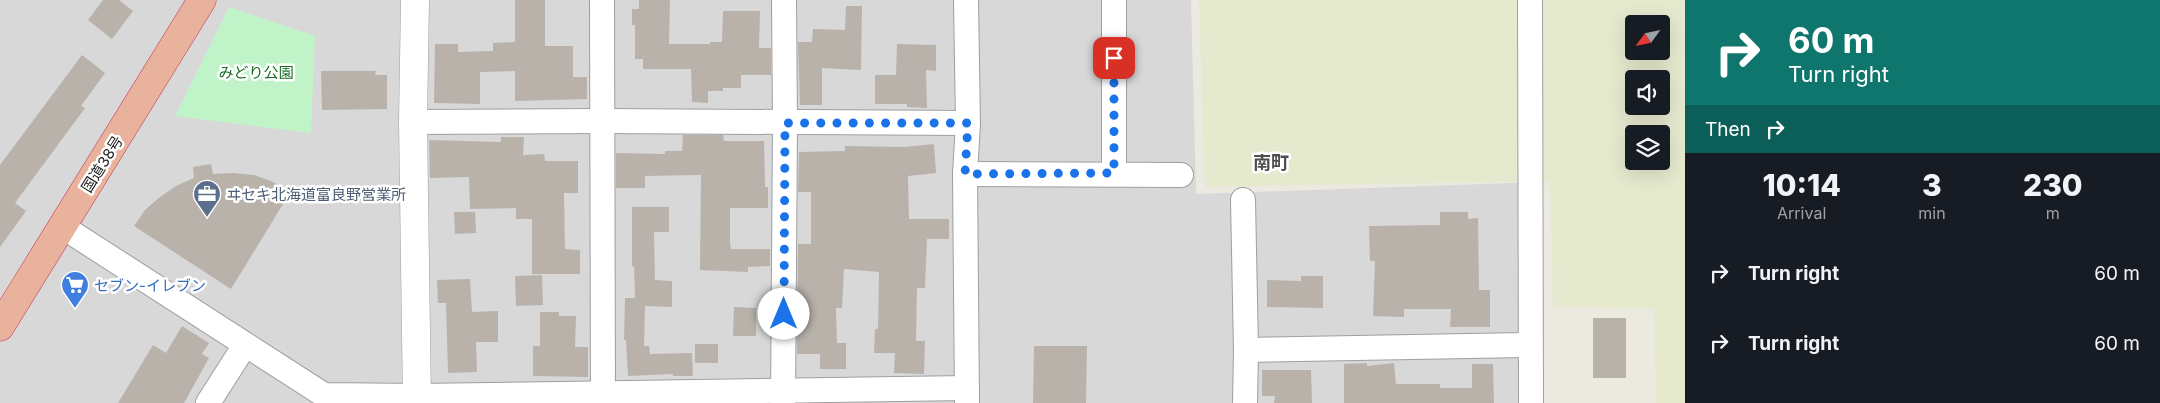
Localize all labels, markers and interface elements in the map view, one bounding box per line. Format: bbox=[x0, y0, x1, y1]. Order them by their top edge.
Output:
north arrow bbox=[1625, 15, 1670, 60]
map controls bbox=[1625, 15, 1670, 170]
text: 60 m bbox=[1788, 19, 1875, 61]
icon: right bbox=[1705, 20, 1770, 85]
pin bbox=[1093, 37, 1135, 79]
icon: arrive bbox=[1100, 44, 1128, 72]
text: Turn right bbox=[1788, 61, 1889, 87]
park label: みどり公園 bbox=[218, 63, 294, 82]
button: sound bbox=[1625, 70, 1670, 115]
icon: right bbox=[1761, 115, 1789, 143]
text: Then bbox=[1705, 118, 1751, 141]
button: layers bbox=[1625, 125, 1670, 170]
street label: 国道38号 bbox=[77, 132, 127, 196]
district label: 南町 bbox=[1253, 152, 1289, 173]
text: 10:14 bbox=[1762, 167, 1841, 203]
text: 3 bbox=[1922, 167, 1942, 203]
text: 230 bbox=[2023, 167, 2083, 203]
office icon: ヰセキ北海道富良野営業所 bbox=[192, 179, 222, 218]
place label: ヰセキ北海道富良野営業所 bbox=[226, 185, 406, 204]
text: Arrival bbox=[1777, 203, 1826, 223]
text: min bbox=[1918, 203, 1946, 223]
text: m bbox=[2046, 203, 2060, 223]
icon: right bbox=[1705, 259, 1733, 287]
text: Turn right bbox=[1748, 262, 1839, 285]
text: 60 m bbox=[2094, 262, 2140, 285]
supermarket icon: セブン-イレブン bbox=[60, 270, 90, 309]
place label: セブン-イレブン bbox=[94, 276, 206, 295]
position arrow bbox=[757, 287, 809, 339]
icon: right bbox=[1705, 329, 1733, 357]
text: Turn right bbox=[1748, 332, 1839, 355]
text: 60 m bbox=[2094, 332, 2140, 355]

